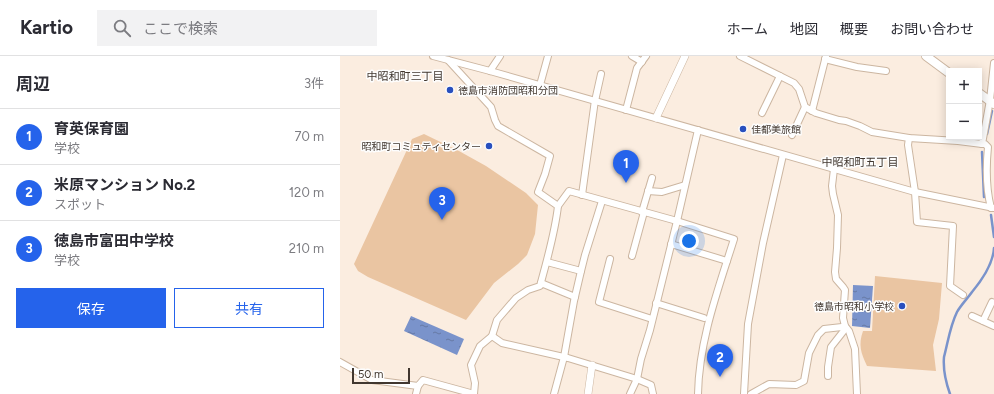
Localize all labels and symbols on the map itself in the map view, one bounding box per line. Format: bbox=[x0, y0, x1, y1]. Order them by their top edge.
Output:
district label: 中昭和町三丁目 bbox=[367, 70, 444, 83]
place label: 徳島市消防団昭和分団 bbox=[458, 84, 558, 97]
marker: 徳島市消防団昭和分団 bbox=[445, 85, 455, 95]
place label: 佳都美旅館 bbox=[751, 123, 801, 136]
marker: 佳都美旅館 bbox=[738, 124, 748, 134]
place label: 昭和町コミュティセンター bbox=[362, 140, 481, 153]
marker: 昭和町コミュティセンター bbox=[484, 141, 494, 151]
pin: 1 bbox=[613, 150, 639, 183]
district label: 中昭和町五丁目 bbox=[822, 156, 899, 169]
pin: 3 bbox=[429, 187, 455, 220]
your location bbox=[679, 231, 699, 251]
place label: 徳島市昭和小学校 bbox=[814, 300, 894, 313]
marker: 徳島市昭和小学校 bbox=[897, 301, 907, 311]
pin: 2 bbox=[707, 344, 733, 377]
scale bar bbox=[352, 366, 410, 385]

